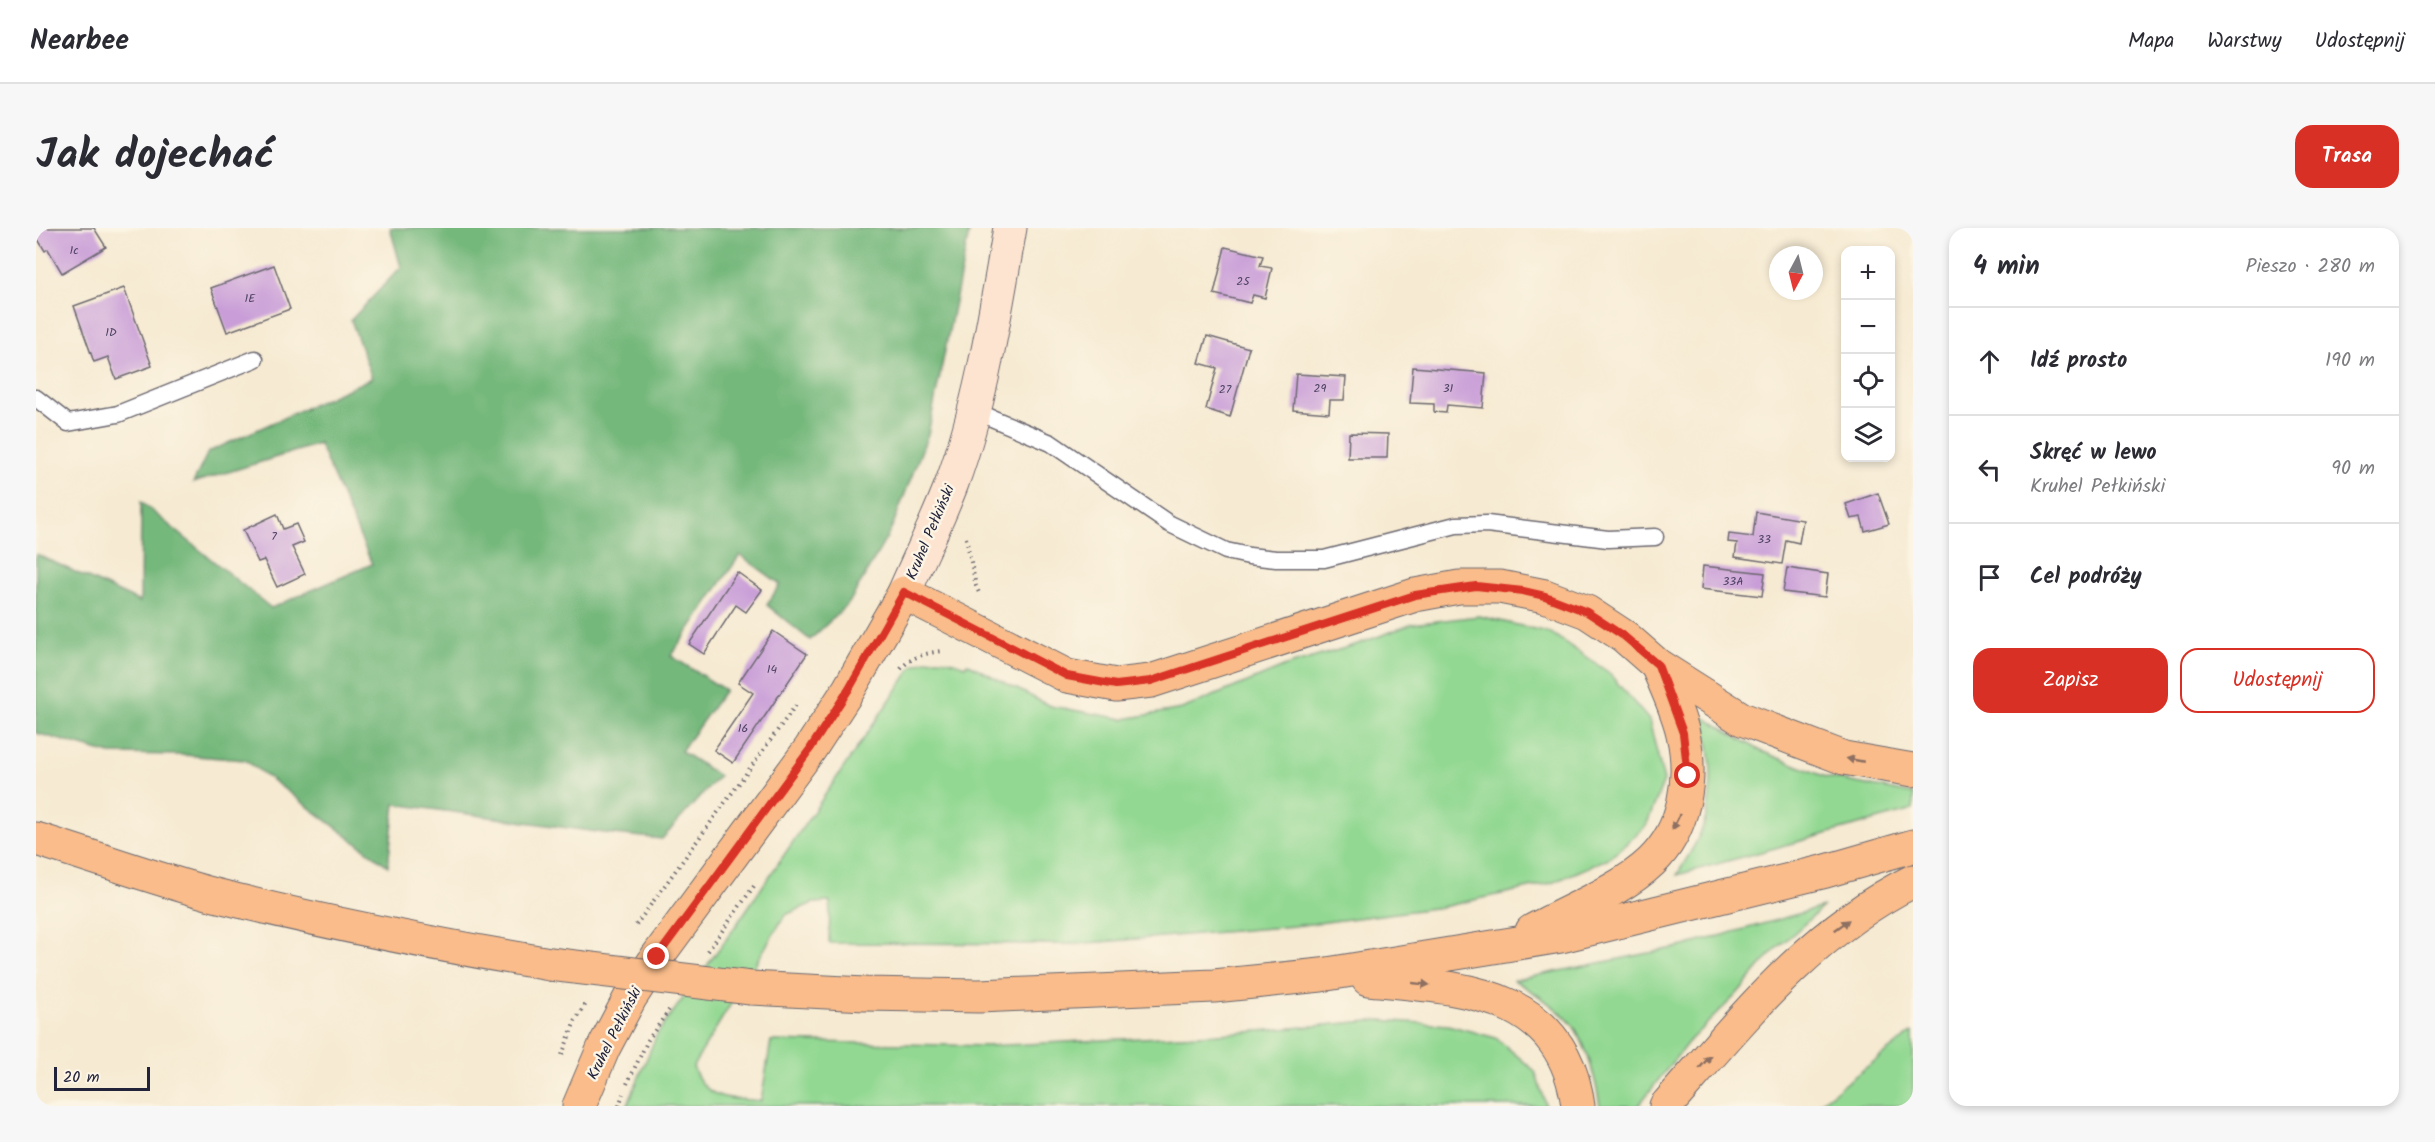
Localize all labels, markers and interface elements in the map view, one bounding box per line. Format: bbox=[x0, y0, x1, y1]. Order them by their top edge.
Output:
text: Nearbee bbox=[30, 19, 129, 64]
text: Mapa bbox=[2128, 25, 2174, 58]
text: Warstwy bbox=[2207, 25, 2282, 58]
text: Udostępnij bbox=[2315, 25, 2405, 58]
text: Jak dojechać bbox=[36, 123, 274, 190]
button: Trasa bbox=[2295, 125, 2399, 188]
house number: 1c bbox=[69, 241, 79, 260]
north arrow bbox=[1769, 246, 1823, 300]
map controls bbox=[1841, 246, 1895, 462]
button: + bbox=[1841, 246, 1895, 300]
text: 4 min bbox=[1973, 246, 2040, 288]
text: Pieszo · 280 m bbox=[2246, 251, 2375, 283]
house number: 25 bbox=[1236, 272, 1251, 291]
house number: 1E bbox=[245, 289, 256, 308]
button: − bbox=[1841, 300, 1895, 354]
house number: 1D bbox=[105, 323, 117, 342]
text: Idź prosto bbox=[2030, 344, 2127, 379]
icon: ahead bbox=[1973, 345, 2006, 378]
text: 190 m bbox=[2325, 345, 2375, 377]
button: locate bbox=[1841, 354, 1895, 408]
house number: 29 bbox=[1314, 379, 1327, 398]
house number: 31 bbox=[1443, 379, 1454, 398]
house number: 27 bbox=[1219, 380, 1232, 399]
button: layers bbox=[1841, 408, 1895, 462]
text: Skręć w lewo bbox=[2030, 436, 2157, 471]
icon: left bbox=[1973, 453, 2006, 486]
text: 90 m bbox=[2331, 453, 2375, 485]
text: Kruhel Pełkiński bbox=[2030, 471, 2165, 503]
street label: Kruhel Pełkiński bbox=[900, 480, 962, 584]
house number: 7 bbox=[271, 527, 277, 546]
house number: 33 bbox=[1757, 530, 1771, 549]
text: Cel podróży bbox=[2030, 560, 2142, 595]
icon: arrive bbox=[1973, 561, 2006, 594]
house number: 33A bbox=[1722, 572, 1744, 591]
button: Zapisz bbox=[1973, 648, 2168, 713]
button: Udostępnij bbox=[2180, 648, 2375, 713]
house number: 14 bbox=[767, 660, 778, 679]
house number: 16 bbox=[738, 719, 748, 738]
one-way arrow bbox=[1846, 755, 1865, 764]
route start bbox=[1674, 762, 1700, 788]
one-way arrow bbox=[1672, 813, 1681, 830]
one-way arrow bbox=[1834, 919, 1850, 931]
route end bbox=[643, 943, 669, 969]
one-way arrow bbox=[1412, 979, 1431, 989]
street label: Kruhel Pełkiński bbox=[581, 982, 649, 1084]
one-way arrow bbox=[1698, 1055, 1711, 1070]
scale bar bbox=[54, 1064, 150, 1092]
text: 20 m bbox=[63, 1065, 99, 1090]

